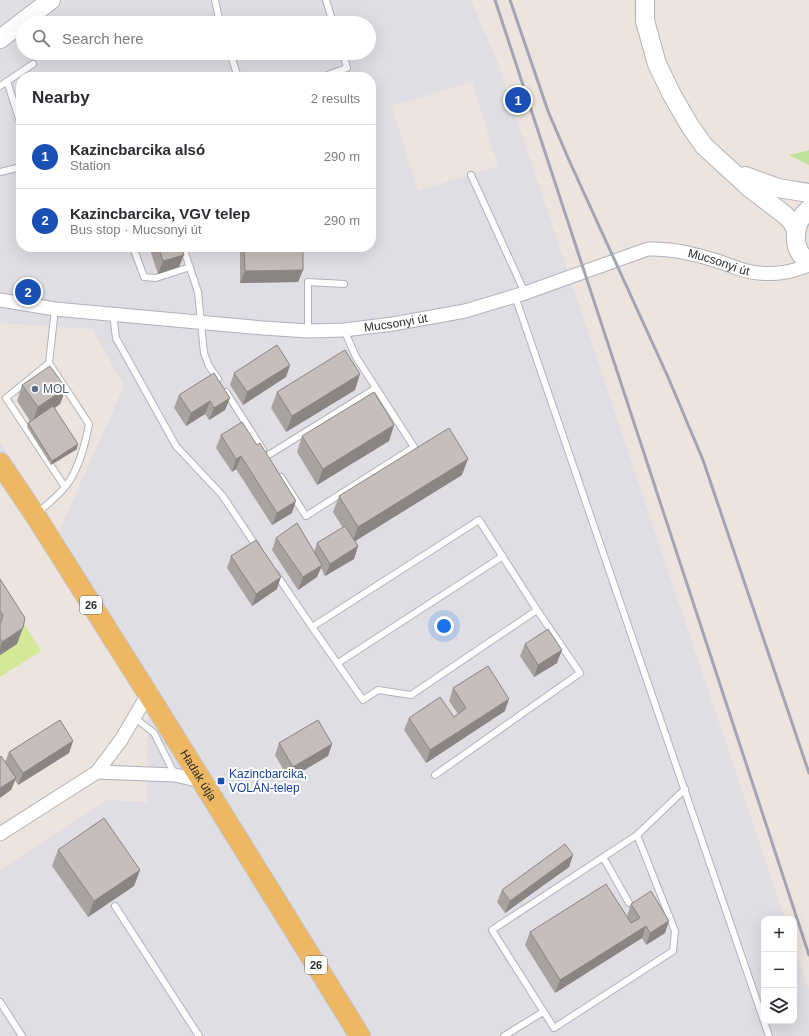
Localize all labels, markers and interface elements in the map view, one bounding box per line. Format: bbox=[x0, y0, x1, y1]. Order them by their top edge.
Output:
search box bbox=[16, 16, 376, 60]
icon: search bbox=[30, 27, 52, 49]
text: Search here bbox=[62, 30, 144, 47]
pin: 1 bbox=[505, 85, 531, 115]
text: Nearby bbox=[32, 88, 90, 107]
text: 2 results bbox=[311, 91, 360, 106]
text: Kazincbarcika alsó bbox=[70, 141, 205, 158]
text: 1 bbox=[41, 149, 49, 164]
text: 290 m bbox=[324, 149, 360, 164]
text: Station bbox=[70, 158, 110, 173]
text: Kazincbarcika, VGV telep bbox=[70, 205, 250, 222]
text: 2 bbox=[41, 213, 49, 228]
text: 290 m bbox=[324, 213, 360, 228]
text: Bus stop · Mucsonyi út bbox=[70, 222, 202, 237]
street label: Mucsonyi út bbox=[686, 246, 752, 279]
pin: 2 bbox=[15, 277, 41, 307]
street label: Mucsonyi út bbox=[363, 311, 429, 334]
place label: MOL bbox=[43, 382, 69, 396]
marker: MOL bbox=[30, 384, 40, 394]
road number: 26 bbox=[80, 596, 102, 614]
your location bbox=[434, 616, 454, 636]
street label: Hadak útja bbox=[177, 747, 220, 804]
place label: Kazincbarcika, VOLÁN-telep bbox=[229, 767, 307, 795]
marker: Kazincbarcika, VOLÁN-telep bbox=[216, 776, 226, 786]
map controls bbox=[761, 916, 797, 1024]
button: + bbox=[761, 916, 797, 952]
button: − bbox=[761, 952, 797, 988]
road number: 26 bbox=[305, 956, 327, 974]
button: layers bbox=[761, 988, 797, 1024]

